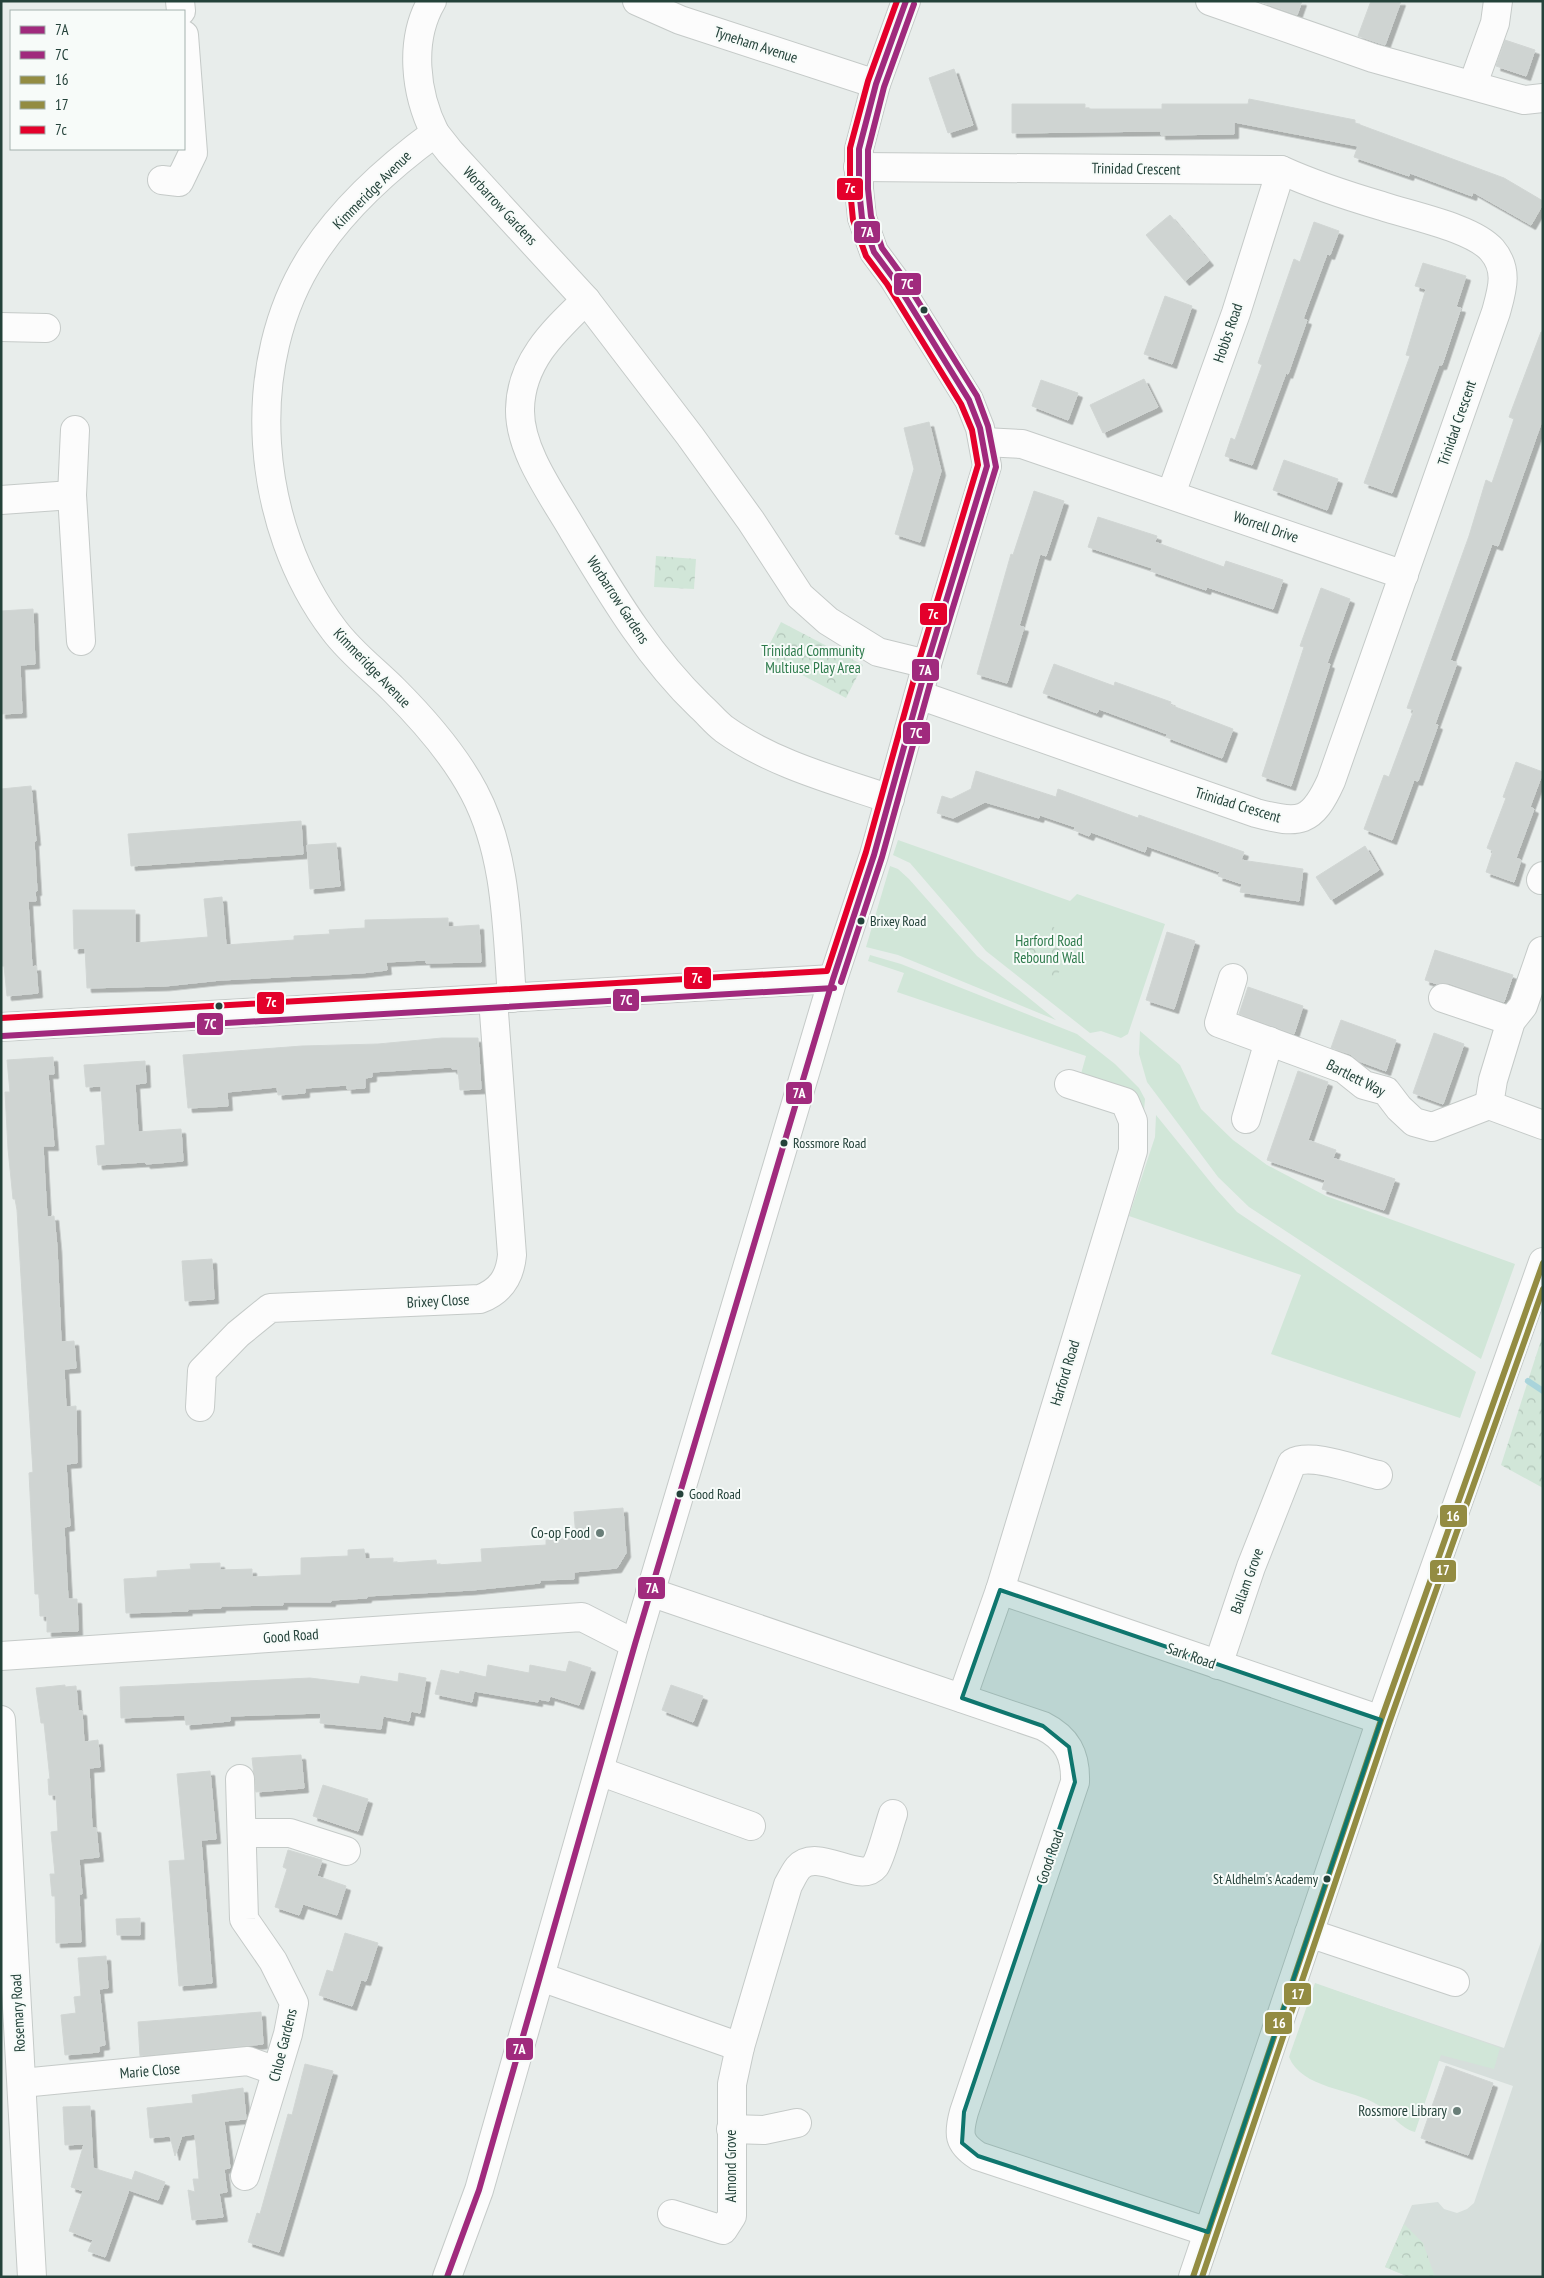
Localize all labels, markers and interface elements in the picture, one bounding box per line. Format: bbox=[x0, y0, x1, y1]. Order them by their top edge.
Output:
legend bbox=[10, 10, 185, 150]
text: 7A bbox=[55, 20, 69, 39]
street label: Tyneham Avenue bbox=[712, 22, 800, 67]
text: 7C bbox=[55, 45, 69, 64]
text: 16 bbox=[55, 70, 69, 89]
text: 17 bbox=[55, 95, 69, 114]
text: 7c bbox=[55, 120, 68, 139]
street label: Kimmeridge Avenue bbox=[328, 146, 415, 233]
street label: Trinidad Crescent bbox=[1091, 158, 1181, 179]
street label: Worbarrow Gardens bbox=[459, 162, 542, 249]
line badge: 7c bbox=[836, 177, 864, 201]
text: 7c bbox=[845, 179, 856, 197]
line badge: 7A bbox=[853, 220, 881, 244]
text: 7A bbox=[861, 223, 874, 241]
line badge: 7C bbox=[893, 272, 922, 296]
text: 7C bbox=[901, 275, 914, 293]
street label: Hobbs Road bbox=[1209, 301, 1247, 365]
unlabelled marker bbox=[919, 305, 929, 315]
street label: Trinidad Crescent bbox=[1433, 378, 1480, 468]
street label: Worrell Drive bbox=[1231, 506, 1301, 547]
street label: Worbarrow Gardens bbox=[583, 552, 654, 647]
line badge: 7c bbox=[919, 602, 948, 626]
text: 7c bbox=[928, 605, 939, 623]
street label: Kimmeridge Avenue bbox=[330, 624, 415, 712]
park label: Trinidad Community Multiuse Play Area bbox=[761, 641, 865, 677]
line badge: 7A bbox=[911, 658, 940, 682]
text: 7A bbox=[919, 661, 932, 679]
line badge: 7C bbox=[902, 721, 931, 745]
text: 7C bbox=[910, 724, 923, 742]
street label: Trinidad Crescent bbox=[1193, 782, 1283, 827]
place label: Brixey Road bbox=[870, 912, 926, 930]
marker: Brixey Road bbox=[856, 916, 866, 926]
park label: Harford Road Rebound Wall bbox=[1014, 931, 1085, 967]
line badge: 7c bbox=[683, 966, 712, 990]
text: 7c bbox=[692, 969, 703, 987]
line badge: 7C bbox=[612, 988, 640, 1012]
line badge: 7c bbox=[256, 991, 285, 1015]
text: 7C bbox=[620, 991, 633, 1009]
text: 7c bbox=[266, 993, 277, 1011]
unlabelled marker bbox=[214, 1001, 224, 1011]
line badge: 7C bbox=[196, 1012, 224, 1036]
text: 7C bbox=[204, 1015, 217, 1033]
street label: Bartlett Way bbox=[1324, 1055, 1389, 1101]
line badge: 7A bbox=[785, 1081, 813, 1105]
text: 7A bbox=[793, 1084, 806, 1102]
place label: Rossmore Road bbox=[793, 1134, 866, 1152]
marker: Rossmore Road bbox=[779, 1138, 789, 1148]
street label: Brixey Close bbox=[406, 1289, 470, 1312]
street label: Harford Road bbox=[1046, 1338, 1084, 1408]
place label: Good Road bbox=[689, 1485, 741, 1503]
marker: Good Road bbox=[675, 1489, 685, 1499]
line badge: 16 bbox=[1439, 1504, 1468, 1528]
text: 16 bbox=[1446, 1507, 1460, 1525]
place label: Co-op Food bbox=[531, 1523, 590, 1542]
marker: Co-op Food bbox=[594, 1527, 606, 1539]
street label: Ballam Grove bbox=[1226, 1545, 1267, 1616]
line badge: 17 bbox=[1429, 1559, 1457, 1583]
text: 17 bbox=[1436, 1561, 1450, 1579]
line badge: 7A bbox=[637, 1576, 666, 1600]
text: 7A bbox=[646, 1579, 659, 1597]
street label: Good Road bbox=[263, 1624, 319, 1647]
street label: Sark Road bbox=[1164, 1638, 1218, 1673]
street label: Good Road bbox=[1031, 1827, 1068, 1886]
place label: St Aldhelm's Academy bbox=[1213, 1870, 1319, 1888]
marker: St Aldhelm's Academy bbox=[1322, 1874, 1332, 1884]
street label: Rosemary Road bbox=[6, 1973, 29, 2053]
line badge: 17 bbox=[1283, 1982, 1312, 2006]
text: 17 bbox=[1291, 1985, 1305, 2003]
street label: Chloe Gardens bbox=[264, 2006, 301, 2083]
line badge: 16 bbox=[1264, 2011, 1293, 2035]
text: 16 bbox=[1272, 2014, 1286, 2032]
line badge: 7A bbox=[505, 2037, 534, 2061]
text: 7A bbox=[513, 2040, 526, 2058]
street label: Marie Close bbox=[119, 2058, 181, 2083]
place label: Rossmore Library bbox=[1358, 2101, 1447, 2120]
marker: Rossmore Library bbox=[1451, 2105, 1463, 2117]
street label: Almond Grove bbox=[721, 2130, 740, 2202]

